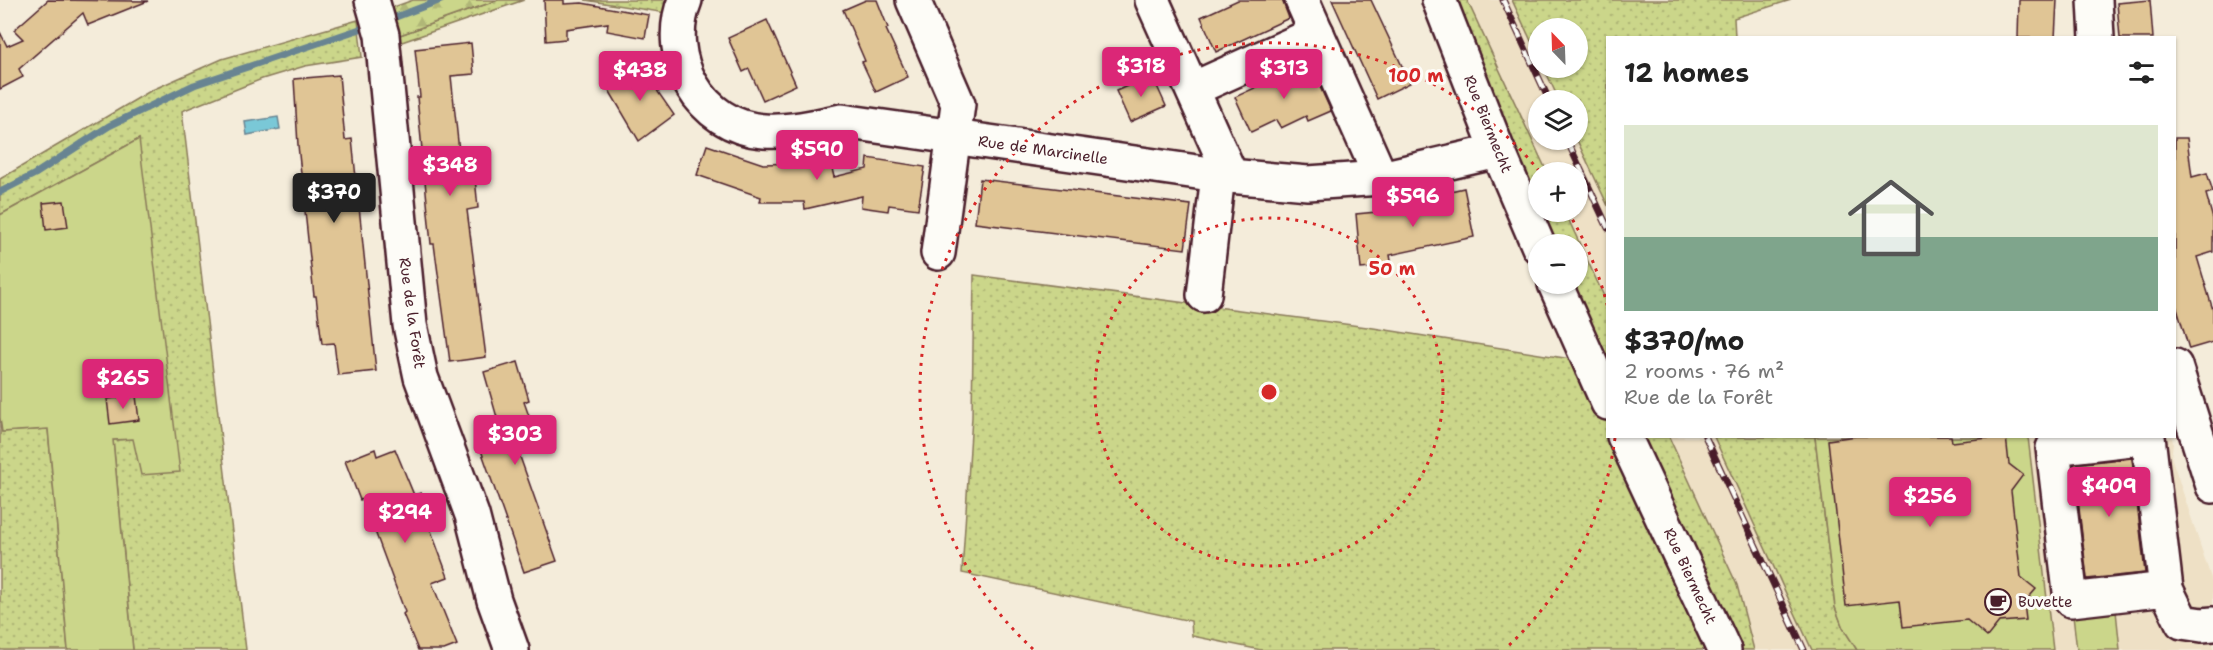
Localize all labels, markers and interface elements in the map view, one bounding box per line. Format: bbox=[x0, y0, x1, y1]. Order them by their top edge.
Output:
north arrow bbox=[1528, 18, 1588, 78]
map controls bbox=[1528, 18, 1588, 294]
pin: $318 bbox=[1105, 47, 1177, 98]
pin: $313 bbox=[1248, 49, 1320, 100]
pin: $438 bbox=[604, 51, 676, 102]
text: $318 bbox=[1116, 53, 1166, 79]
text: $313 bbox=[1259, 55, 1309, 81]
text: 12 homes bbox=[1624, 55, 1749, 90]
icon: filters bbox=[2125, 56, 2158, 89]
text: $438 bbox=[613, 57, 667, 83]
text: 100 m bbox=[1388, 64, 1444, 88]
street label: Rue Biermecht bbox=[1459, 72, 1517, 176]
button: layers bbox=[1528, 90, 1588, 150]
pin: $590 bbox=[781, 130, 853, 181]
street label: Rue de Marcinelle bbox=[977, 131, 1109, 169]
text: $590 bbox=[790, 136, 844, 162]
pin: $348 bbox=[414, 146, 486, 197]
text: $348 bbox=[422, 152, 478, 178]
button: + bbox=[1528, 162, 1588, 222]
icon: home bbox=[1837, 164, 1945, 272]
pin: $370 bbox=[298, 173, 370, 224]
pin: $596 bbox=[1377, 177, 1449, 228]
text: $370 bbox=[307, 179, 361, 205]
text: $596 bbox=[1386, 183, 1440, 209]
button: − bbox=[1528, 234, 1588, 294]
street label: Rue de la Forêt bbox=[394, 256, 430, 370]
text: 50 m bbox=[1369, 257, 1416, 281]
text: $370/mo bbox=[1624, 323, 1744, 358]
text: 2 rooms · 76 m² bbox=[1624, 358, 1784, 384]
pin: $265 bbox=[87, 359, 159, 410]
text: $265 bbox=[96, 365, 150, 391]
centre of rings bbox=[1259, 382, 1279, 402]
text: Rue de la Forêt bbox=[1624, 384, 1773, 410]
pin: $303 bbox=[479, 415, 551, 466]
text: $303 bbox=[487, 421, 543, 447]
pin: $409 bbox=[2073, 467, 2145, 518]
text: $409 bbox=[2081, 473, 2137, 499]
pin: $256 bbox=[1894, 477, 1966, 528]
text: $256 bbox=[1903, 483, 1957, 509]
pin: $294 bbox=[369, 493, 441, 544]
text: $294 bbox=[378, 499, 432, 525]
street label: Rue Biermecht bbox=[1659, 525, 1721, 627]
cafe icon: Buvette bbox=[1983, 587, 2013, 617]
place label: Buvette bbox=[2018, 592, 2072, 612]

